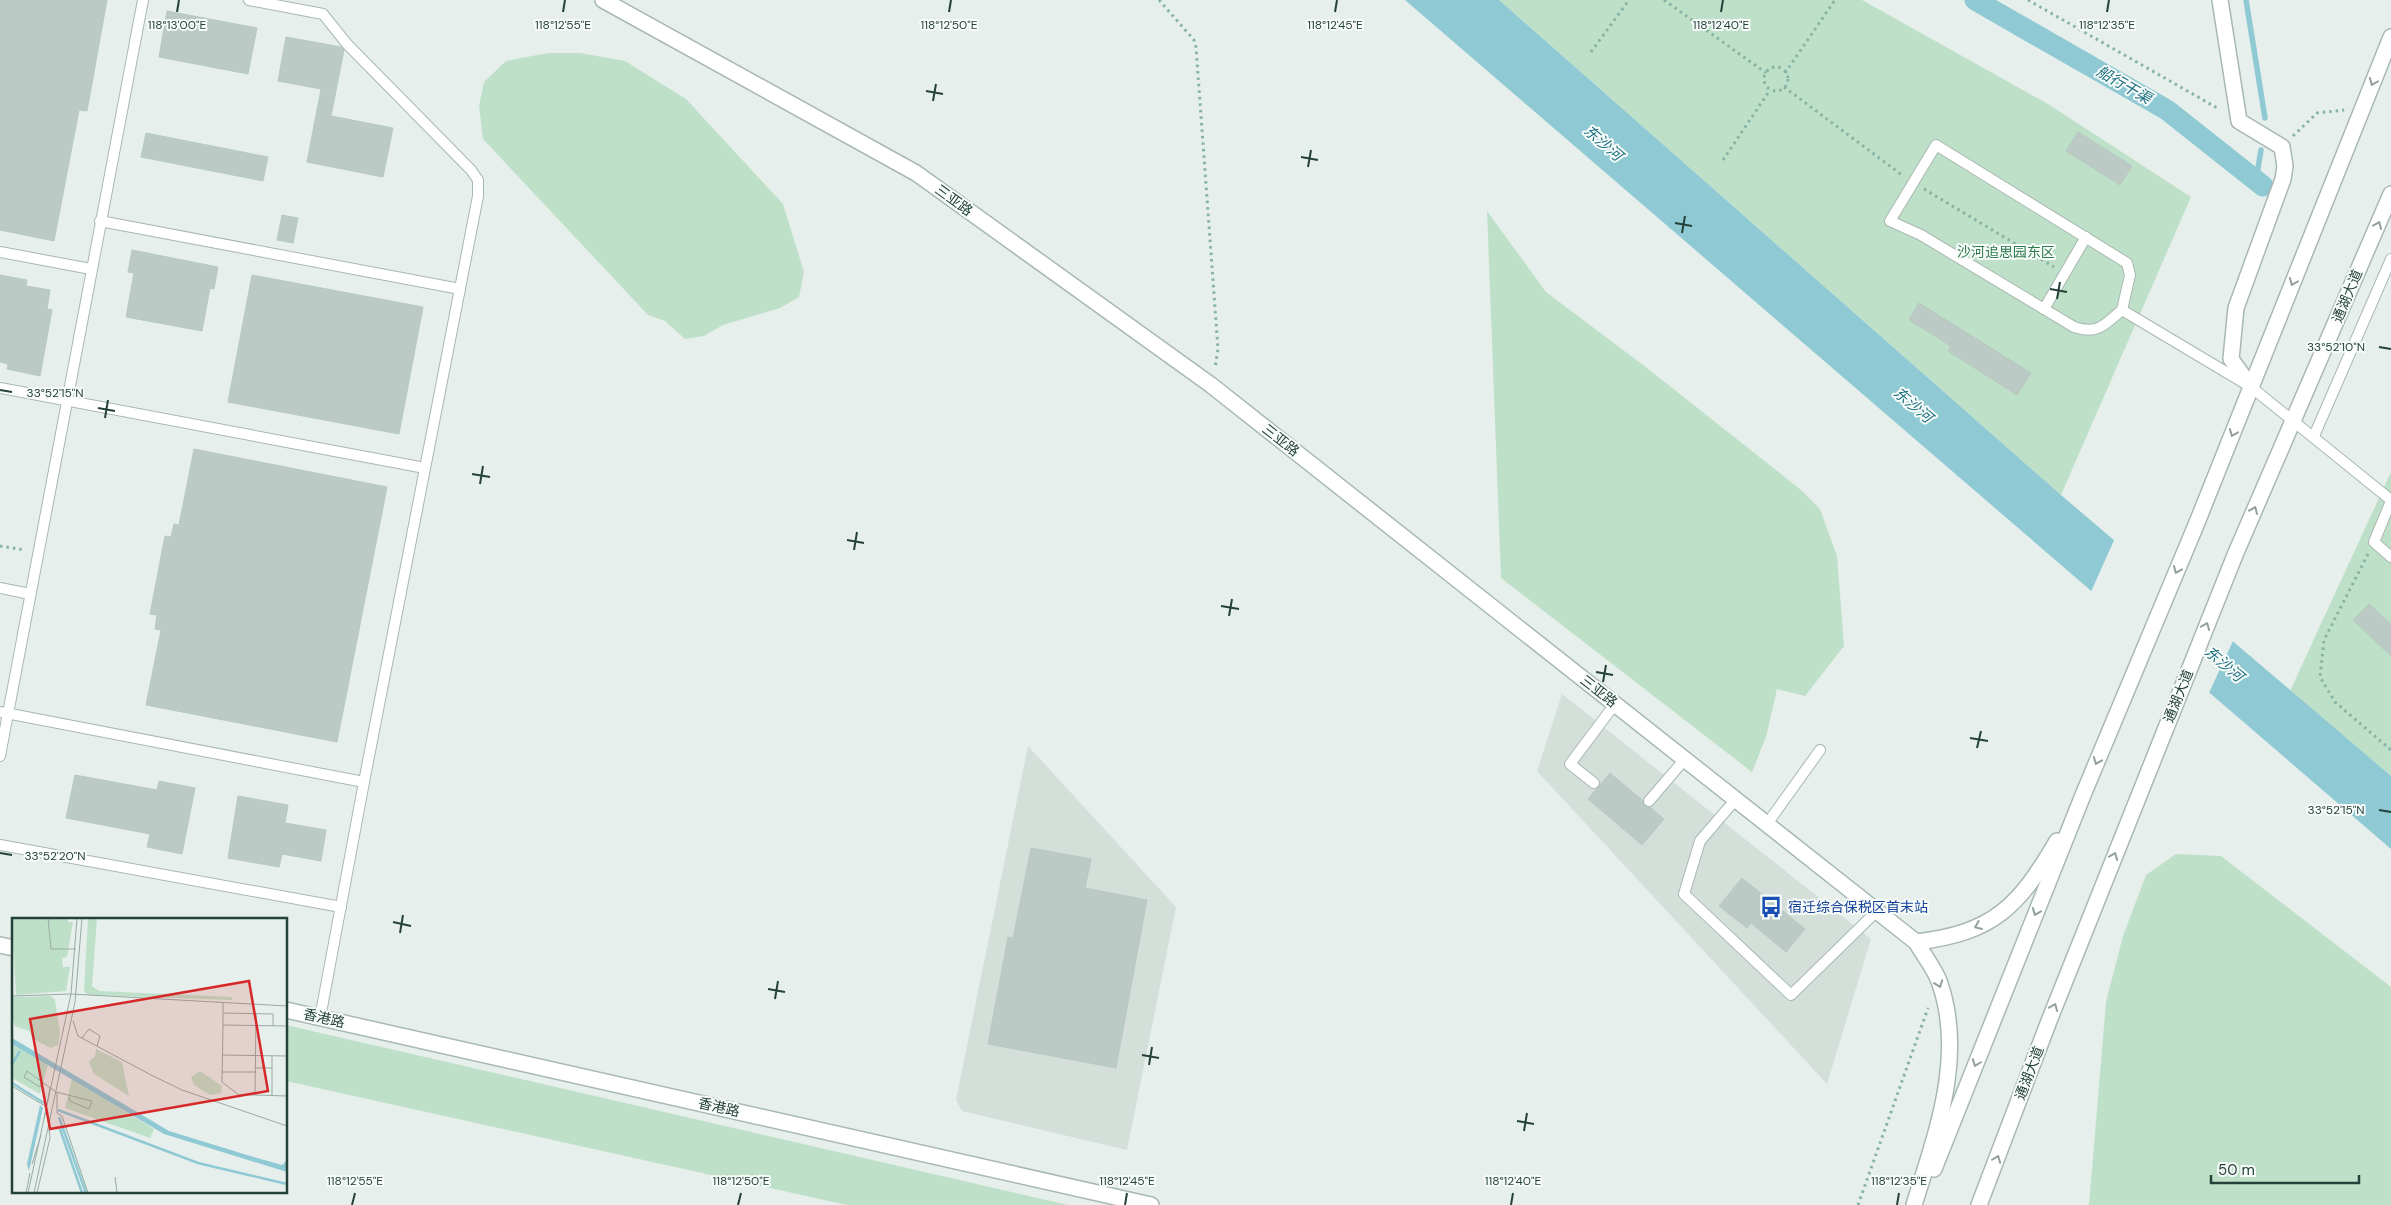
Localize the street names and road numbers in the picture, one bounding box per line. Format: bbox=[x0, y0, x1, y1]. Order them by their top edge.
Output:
street label: 三亚路 bbox=[932, 180, 976, 220]
street label: 通湖大道 bbox=[2328, 267, 2366, 325]
street label: 三亚路 bbox=[1259, 420, 1303, 460]
street label: 通湖大道 bbox=[2159, 667, 2197, 725]
street label: 三亚路 bbox=[1577, 671, 1621, 711]
street label: 香港路 bbox=[302, 1005, 346, 1031]
street label: 通湖大道 bbox=[2011, 1044, 2047, 1102]
street label: 香港路 bbox=[697, 1094, 741, 1120]

